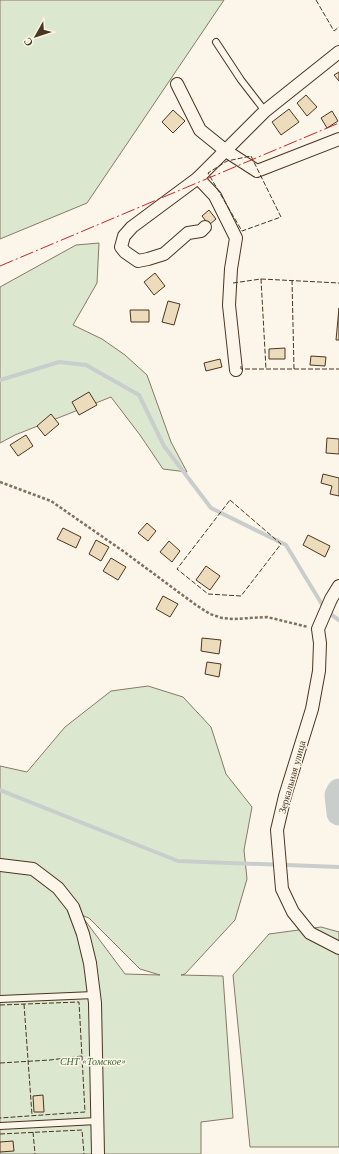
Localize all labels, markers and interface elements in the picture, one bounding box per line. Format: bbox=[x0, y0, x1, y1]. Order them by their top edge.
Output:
north arrow bbox=[16, 16, 56, 56]
text: С bbox=[20, 35, 36, 50]
street label: Зеркальная улица bbox=[275, 739, 309, 815]
park label: СНТ «Томское» bbox=[60, 1055, 126, 1068]

